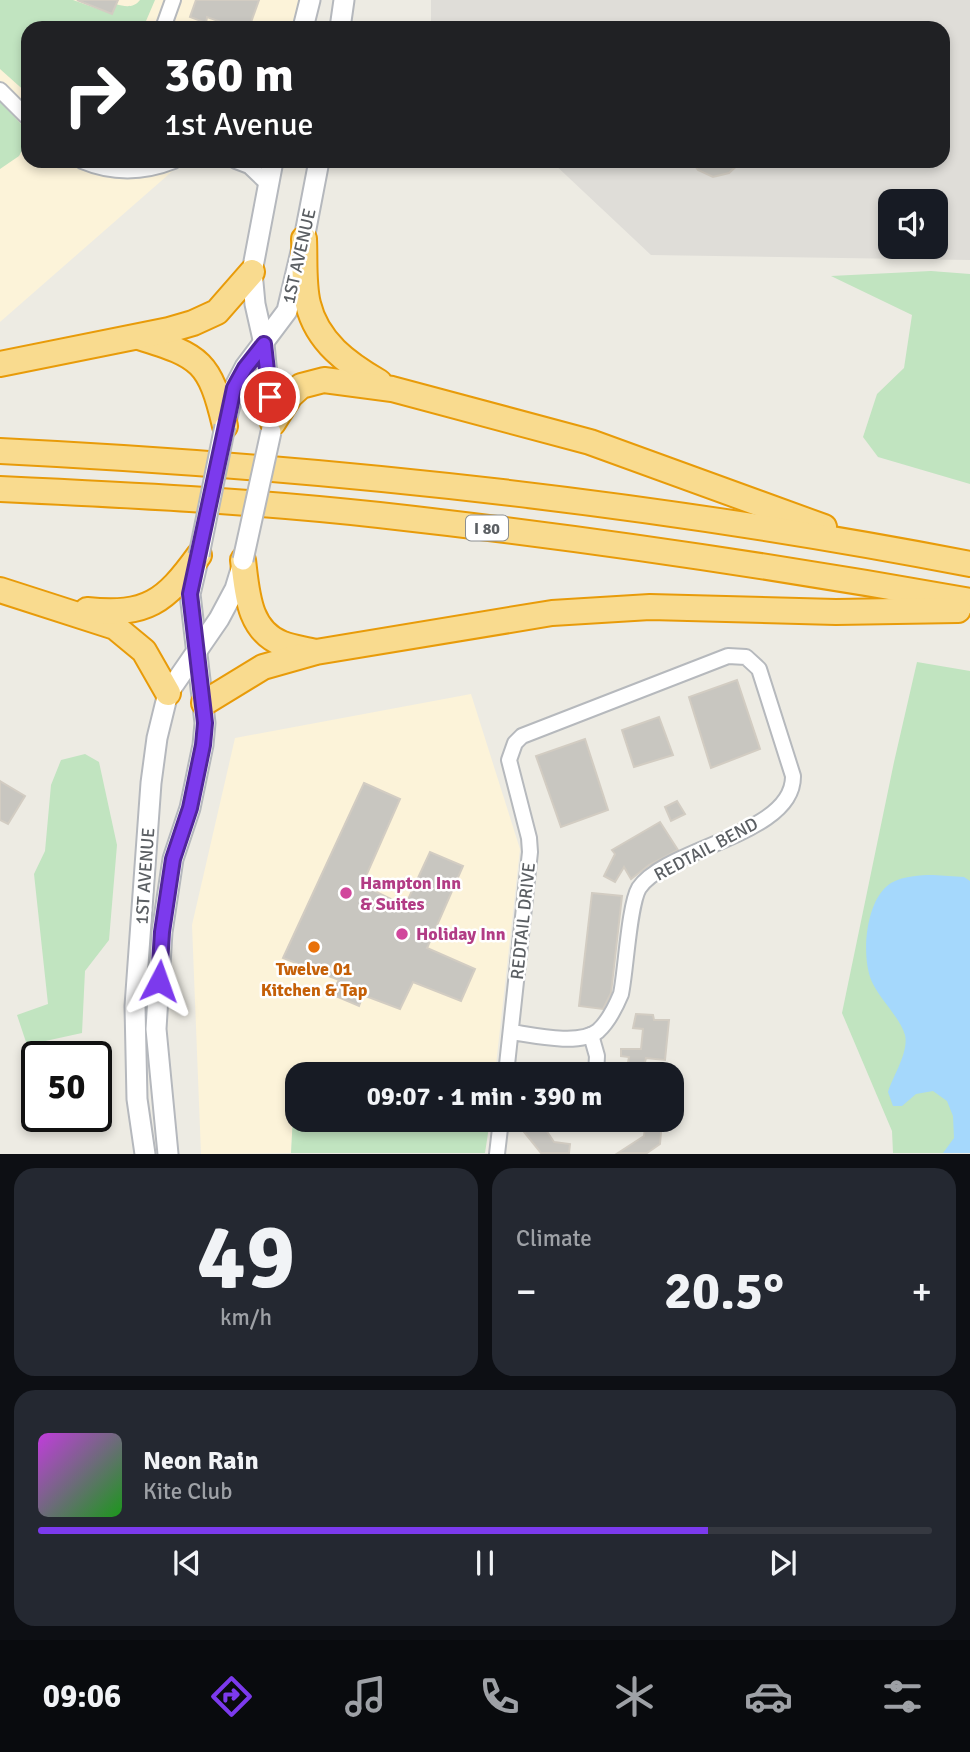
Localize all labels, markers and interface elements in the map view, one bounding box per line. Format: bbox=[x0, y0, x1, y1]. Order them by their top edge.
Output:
text: 360 m bbox=[164, 45, 294, 105]
icon: right bbox=[49, 49, 140, 140]
text: 1st Avenue bbox=[164, 105, 314, 144]
map controls bbox=[878, 189, 948, 259]
button: sound bbox=[878, 189, 948, 259]
street label: 1ST AVENUE bbox=[277, 206, 321, 306]
pin bbox=[240, 367, 300, 427]
icon: arrive bbox=[251, 378, 289, 416]
road number: I 80 bbox=[466, 516, 508, 540]
street label: REDTAIL BEND bbox=[650, 812, 762, 886]
street label: 1ST AVENUE bbox=[131, 827, 159, 925]
street label: REDTAIL DRIVE bbox=[506, 861, 540, 981]
place label: Hampton Inn & Suites bbox=[360, 872, 461, 915]
marker: Hampton Inn & Suites bbox=[338, 885, 354, 901]
place label: Holiday Inn bbox=[416, 923, 506, 945]
marker: Holiday Inn bbox=[394, 926, 410, 942]
marker: Twelve 01 Kitchen & Tap bbox=[306, 939, 322, 955]
position arrow bbox=[122, 944, 196, 1018]
place label: Twelve 01 Kitchen & Tap bbox=[261, 958, 368, 1001]
speed limit sign: 50 bbox=[21, 1041, 112, 1132]
text: 09:07 · 1 min · 390 m bbox=[367, 1081, 602, 1113]
text: 49 bbox=[197, 1201, 295, 1314]
text: Climate bbox=[516, 1224, 592, 1253]
text: 20.5° bbox=[664, 1259, 784, 1323]
text: − bbox=[516, 1268, 537, 1315]
text: + bbox=[911, 1268, 932, 1315]
text: km/h bbox=[220, 1303, 272, 1332]
text: Neon Rain bbox=[143, 1445, 259, 1477]
text: Kite Club bbox=[143, 1477, 232, 1506]
icon: previous bbox=[168, 1544, 206, 1582]
icon: pause bbox=[466, 1544, 504, 1582]
icon: next bbox=[764, 1544, 802, 1582]
icon: directions bbox=[207, 1672, 256, 1721]
icon: music bbox=[341, 1672, 390, 1721]
icon: phone bbox=[475, 1672, 524, 1721]
icon: climate bbox=[610, 1672, 659, 1721]
icon: car bbox=[744, 1672, 793, 1721]
icon: filters bbox=[878, 1672, 927, 1721]
text: 09:06 bbox=[43, 1677, 121, 1716]

